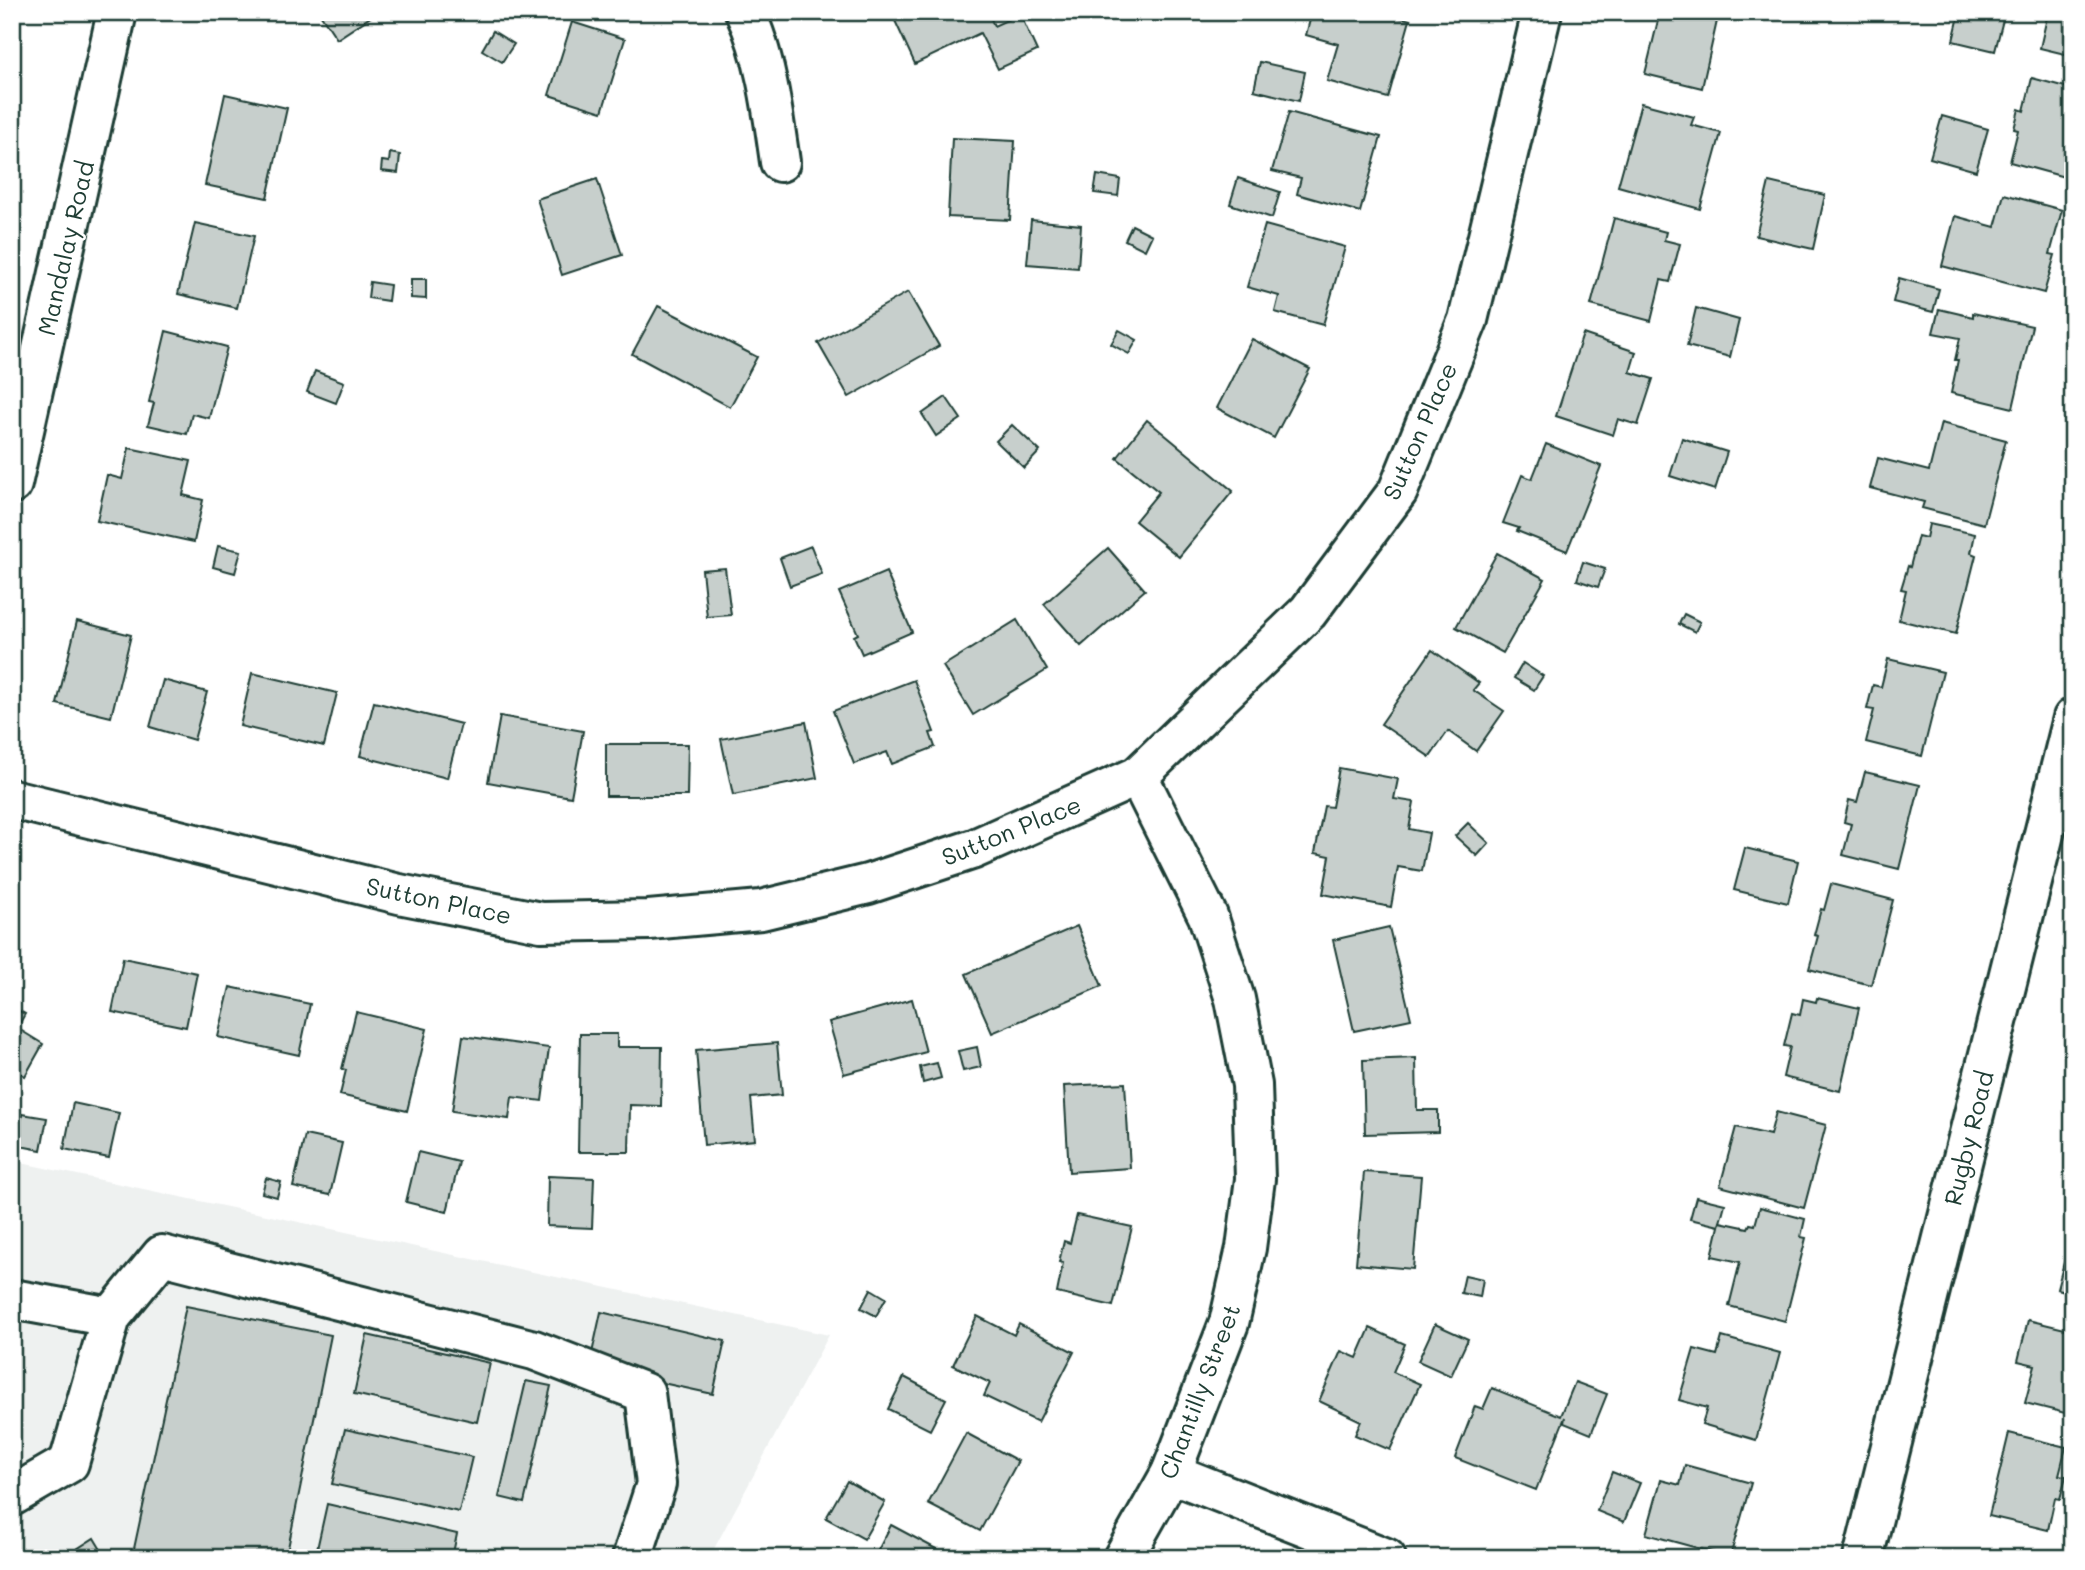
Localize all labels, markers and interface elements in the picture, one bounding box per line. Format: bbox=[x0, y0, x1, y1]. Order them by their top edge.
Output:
street label: Mandalay Road bbox=[30, 158, 100, 338]
street label: Sutton Place bbox=[1375, 357, 1463, 505]
street label: Sutton Place bbox=[937, 788, 1085, 872]
street label: Sutton Place bbox=[364, 869, 514, 931]
street label: Rugby Road bbox=[1936, 1067, 2000, 1209]
street label: Chantilly Street bbox=[1151, 1299, 1247, 1483]

